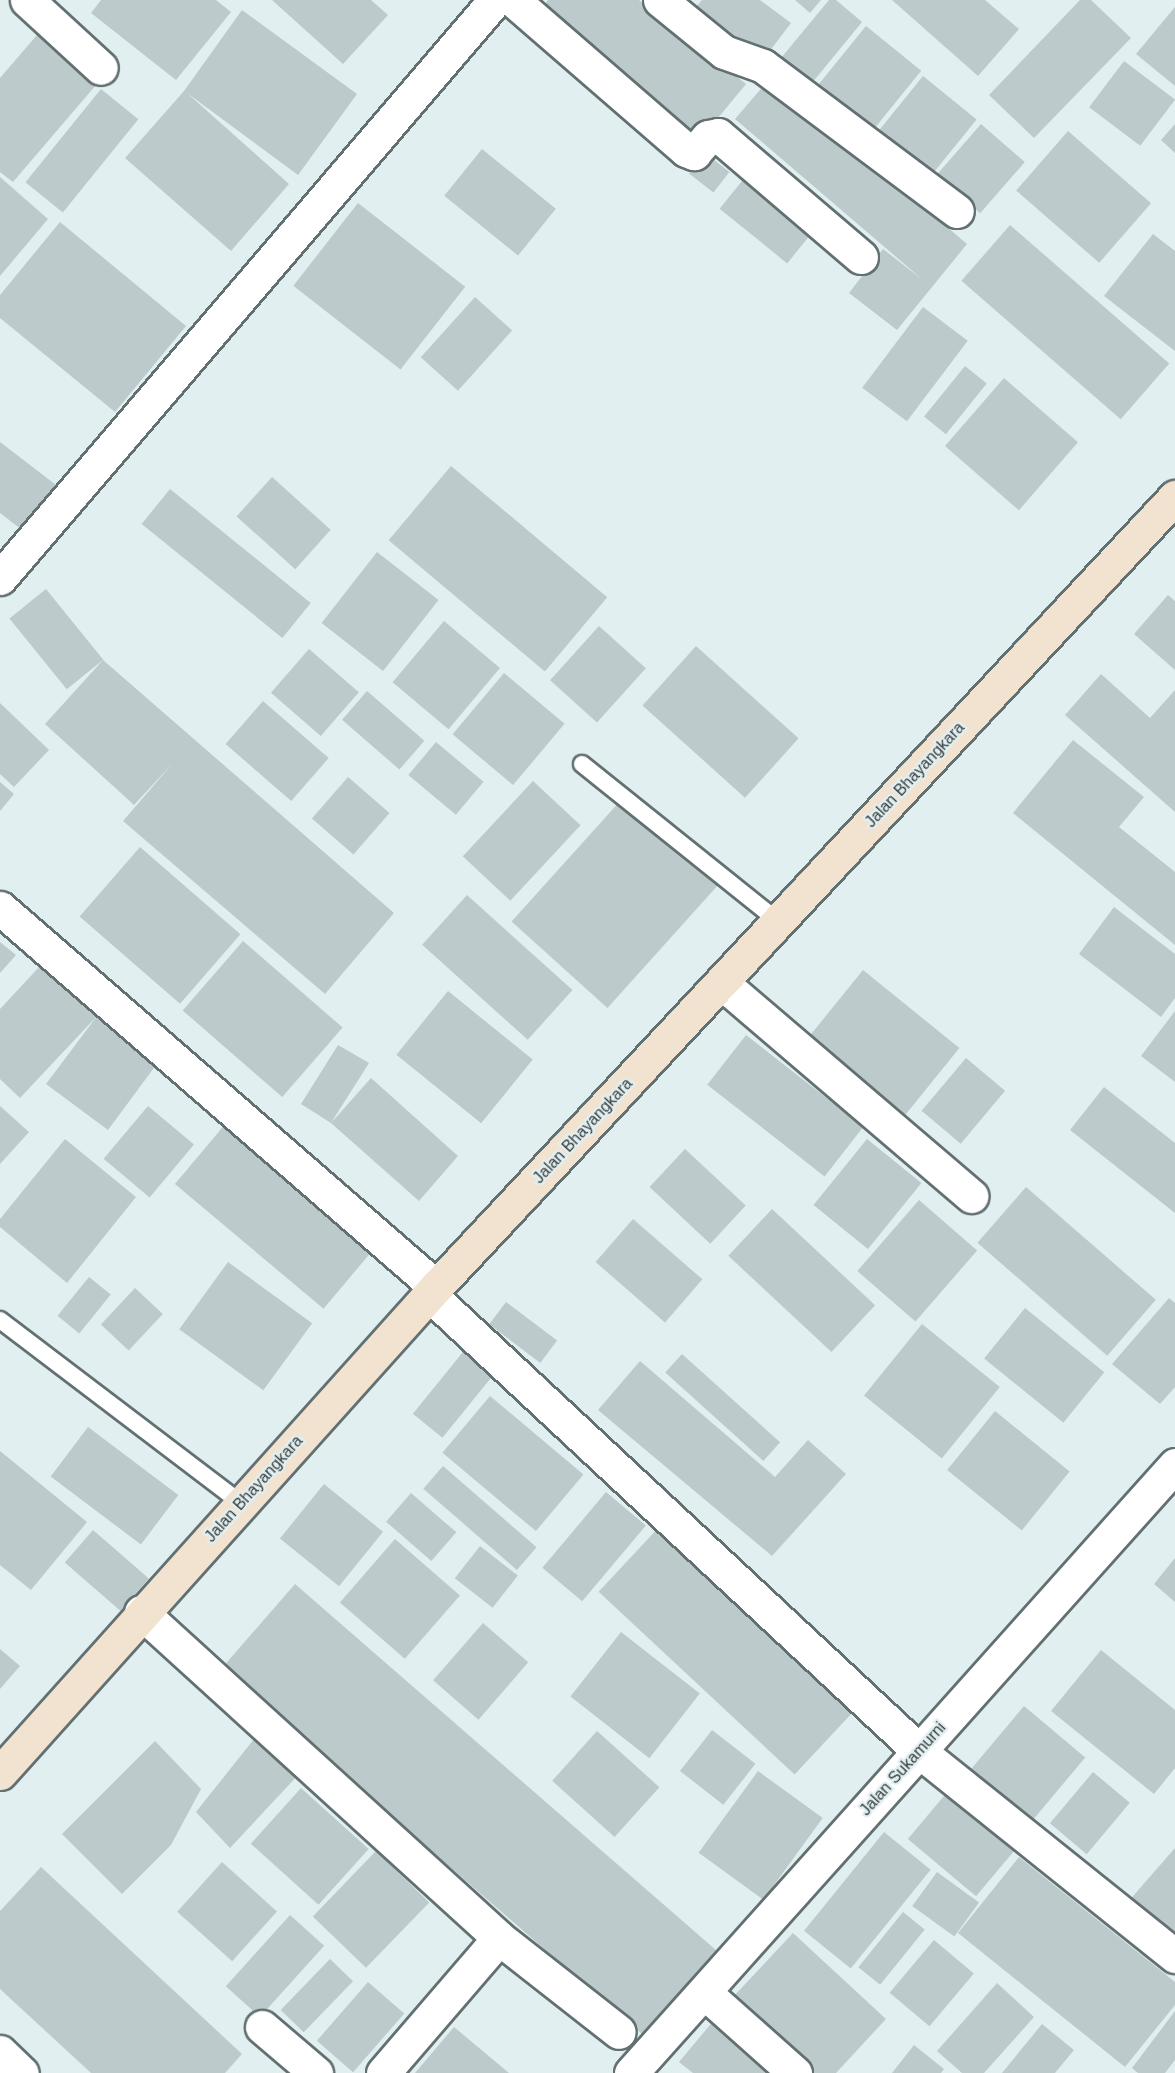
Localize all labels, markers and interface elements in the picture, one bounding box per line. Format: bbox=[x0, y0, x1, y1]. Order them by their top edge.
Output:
street label: Jalan Bhayangkara bbox=[861, 718, 969, 832]
street label: Jalan Bhayangkara bbox=[529, 1074, 637, 1188]
street label: Jalan Bhayangkara bbox=[201, 1432, 307, 1546]
street label: Jalan Sukamurni bbox=[856, 1718, 950, 1820]

